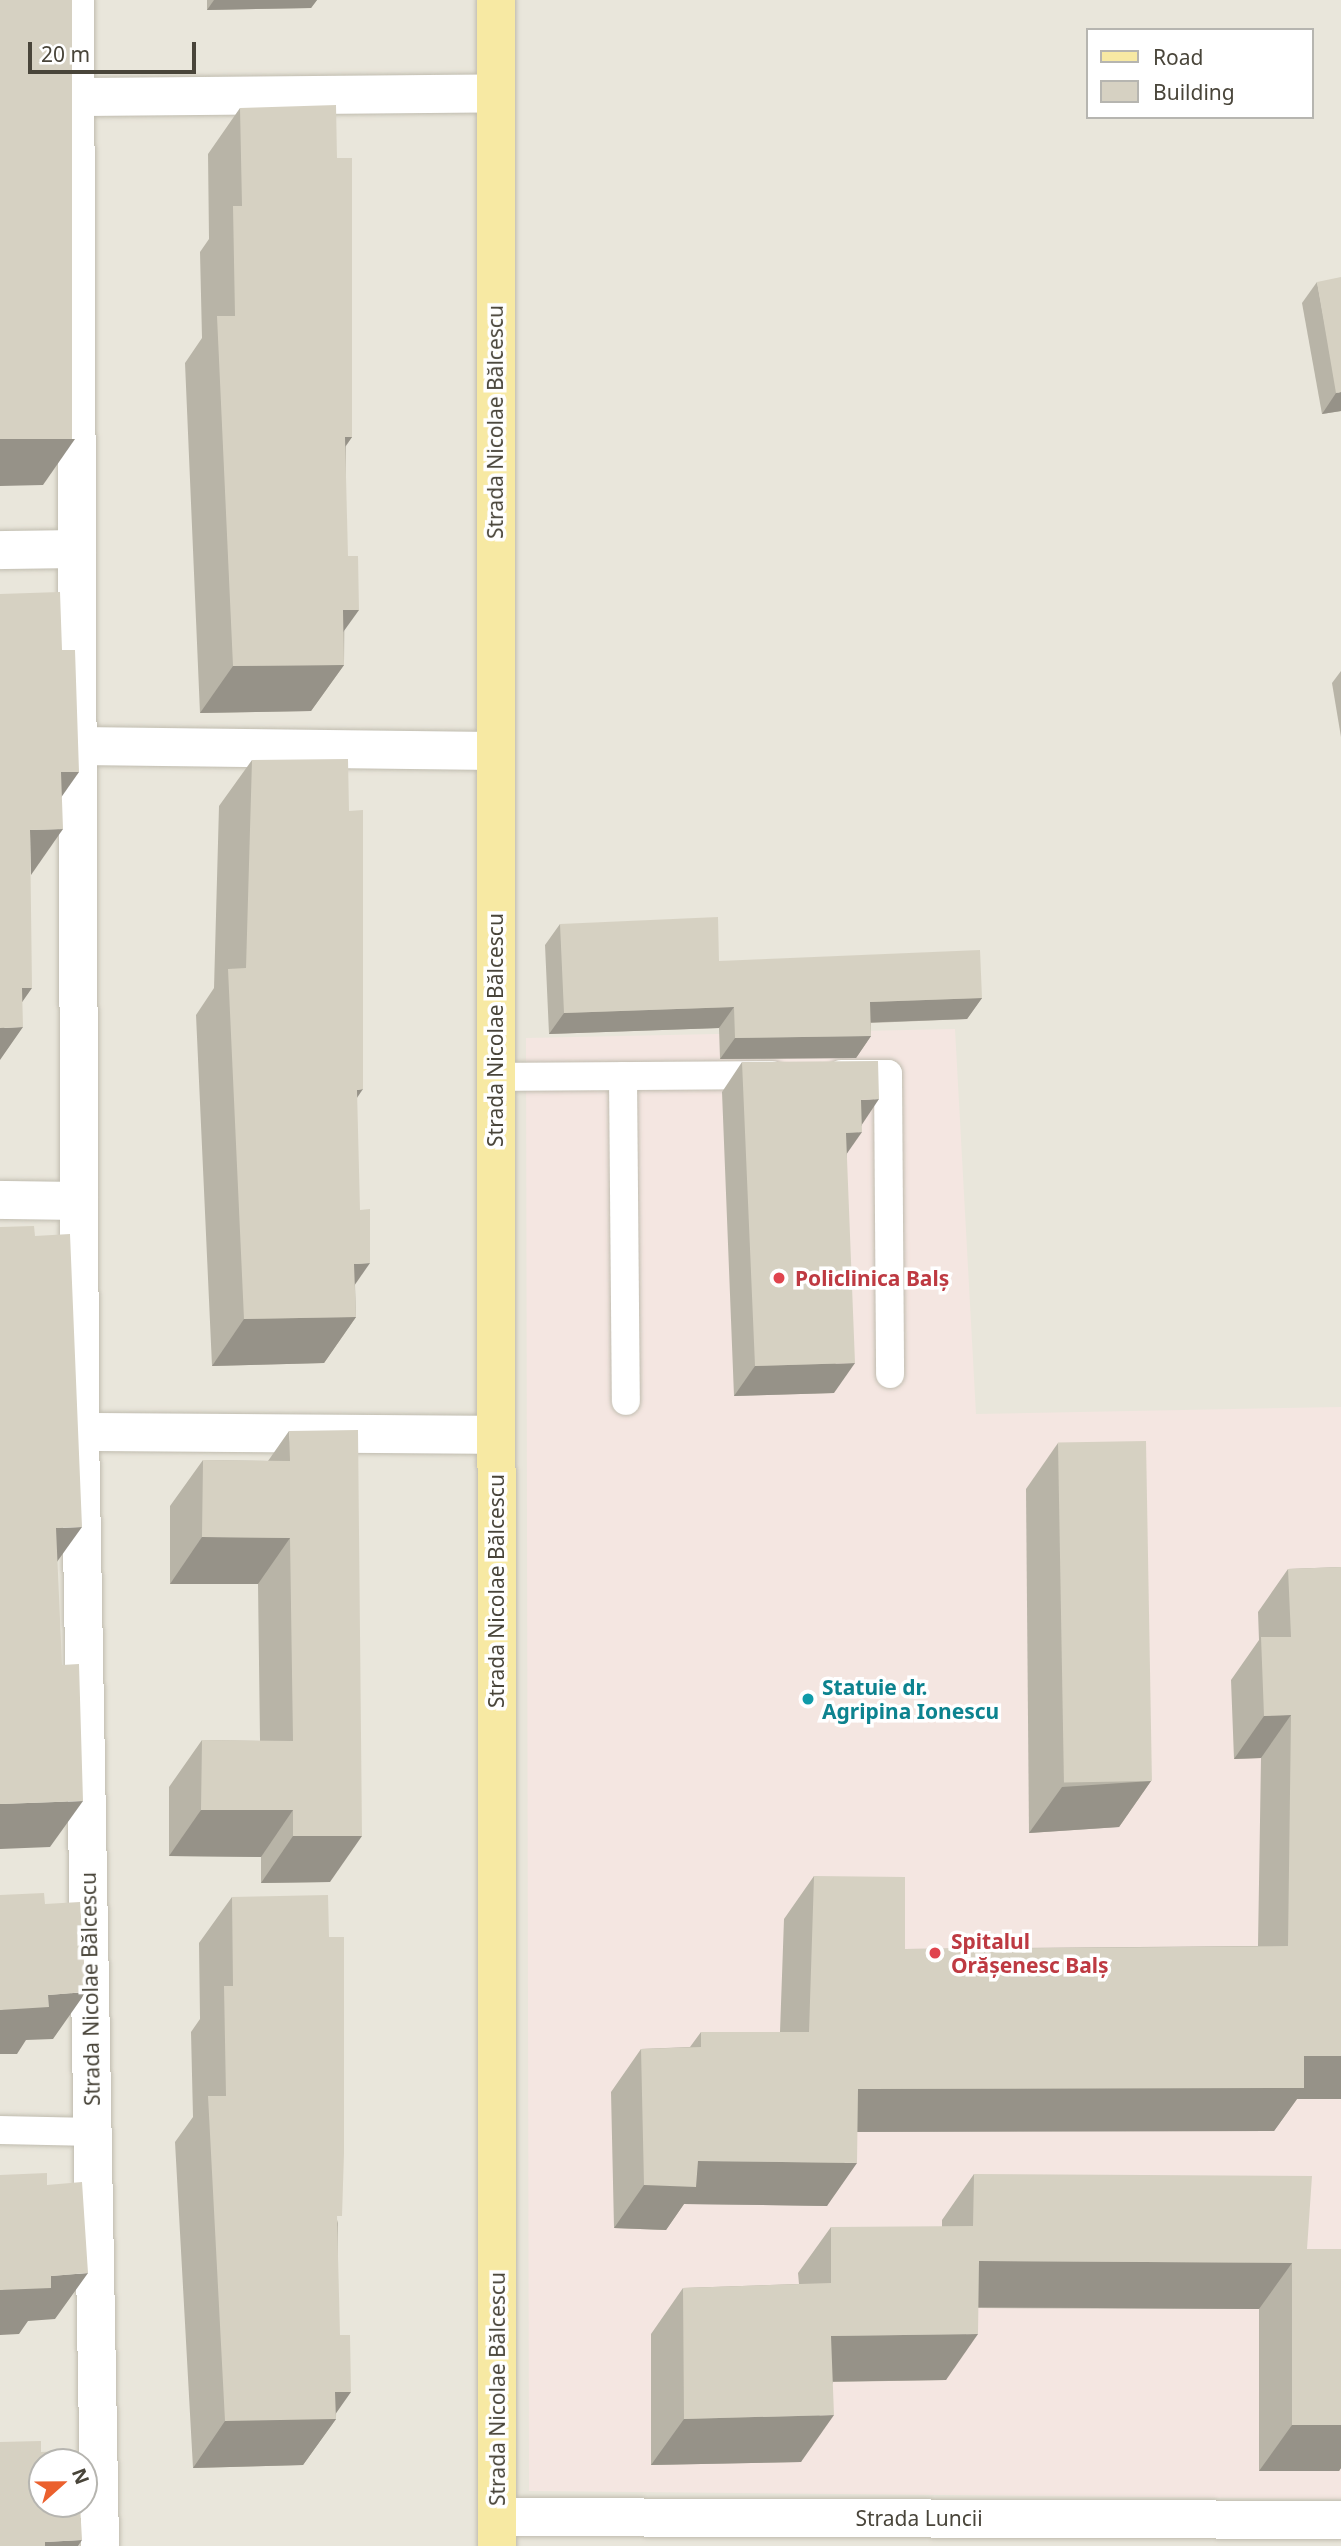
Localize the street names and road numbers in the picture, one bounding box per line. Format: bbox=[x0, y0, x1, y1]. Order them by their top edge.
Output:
street label: Strada Nicolae Bălcescu bbox=[482, 305, 508, 539]
street label: Strada Nicolae Bălcescu bbox=[482, 913, 508, 1147]
street label: Strada Nicolae Bălcescu bbox=[483, 1474, 509, 1708]
street label: Strada Nicolae Bălcescu bbox=[75, 1872, 105, 2106]
street label: Strada Nicolae Bălcescu bbox=[484, 2272, 510, 2506]
street label: Strada Luncii bbox=[855, 2505, 983, 2531]

